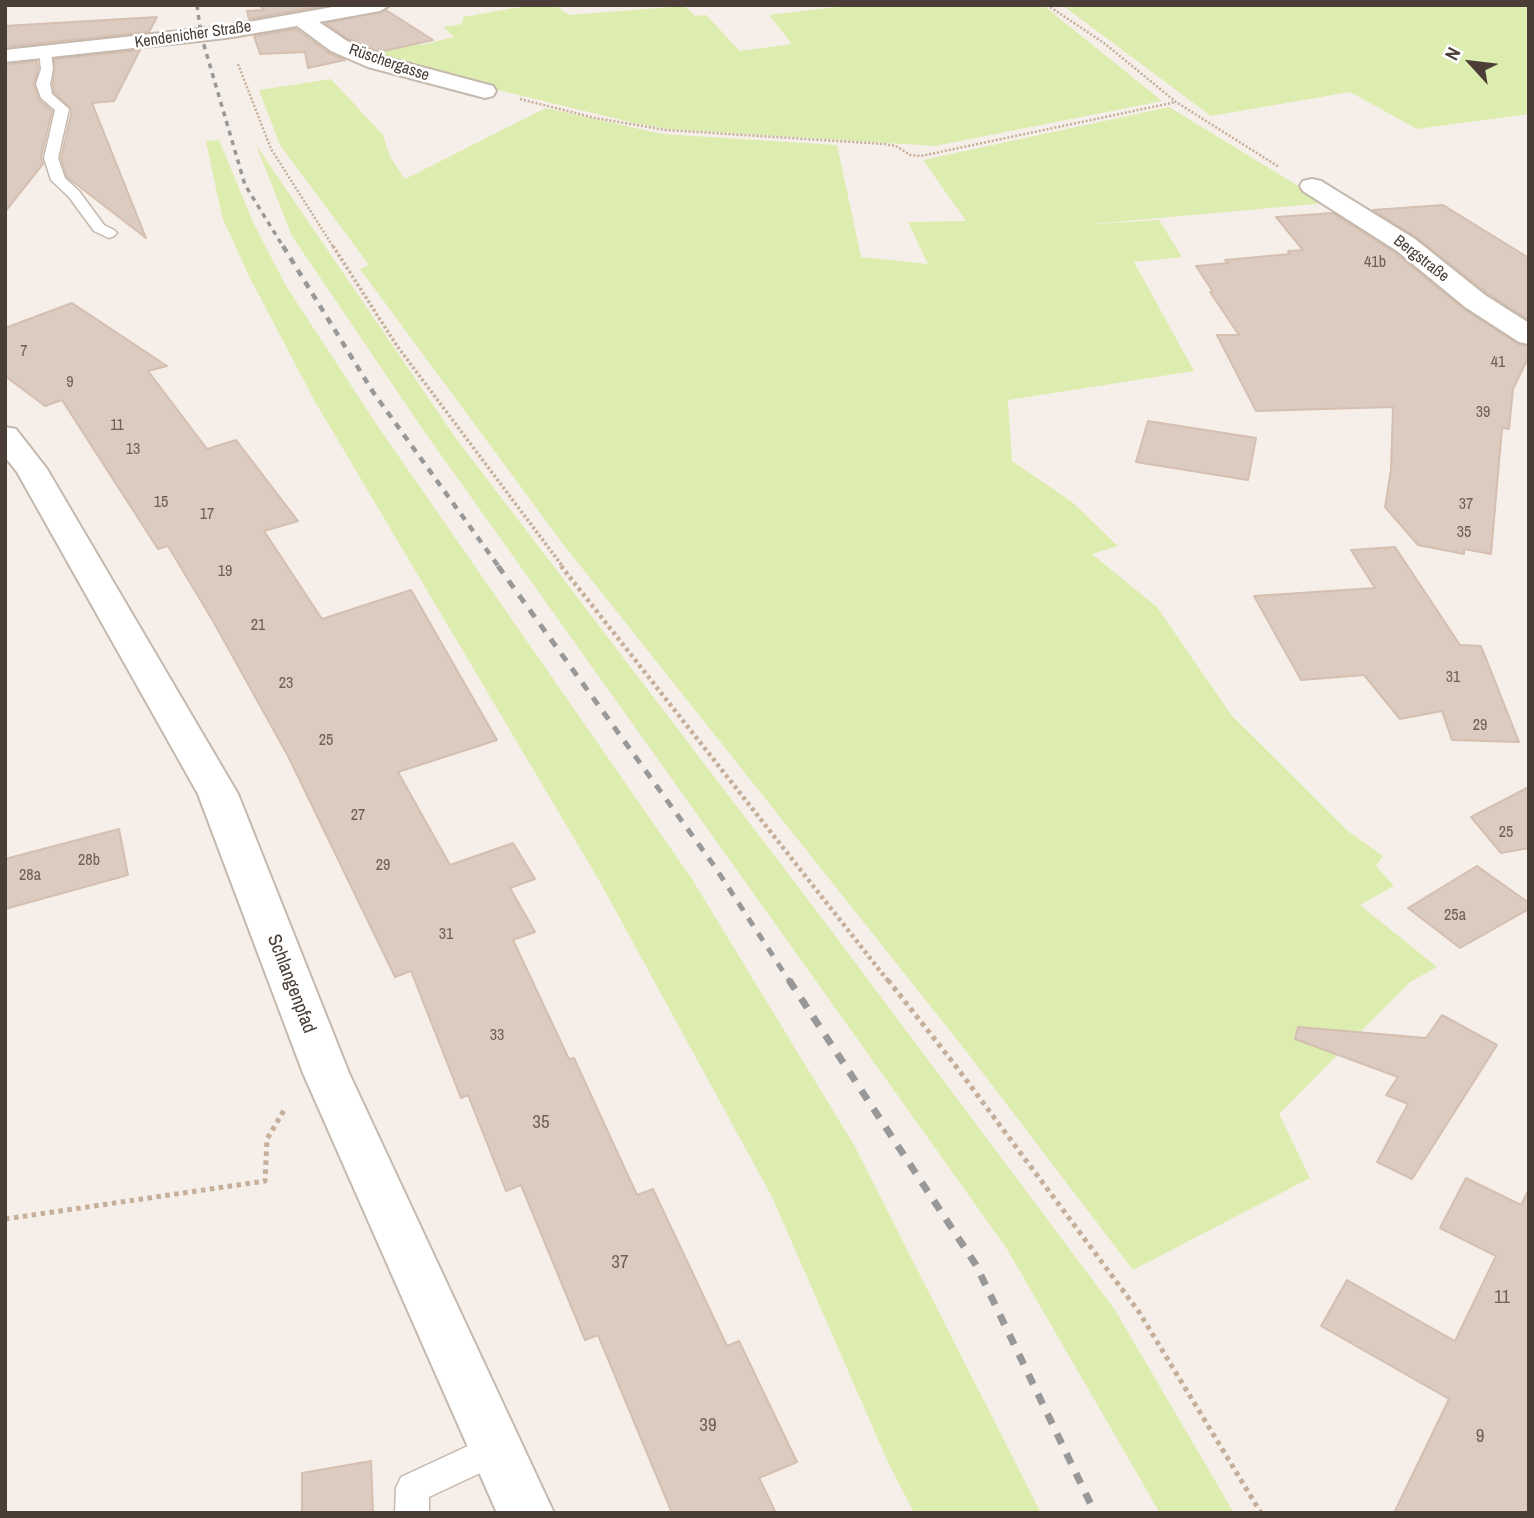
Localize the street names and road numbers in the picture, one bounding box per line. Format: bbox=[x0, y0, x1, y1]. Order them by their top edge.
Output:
street label: Kendenicher Straße bbox=[134, 17, 252, 53]
street label: Rüschergasse bbox=[346, 40, 432, 86]
street label: Bergstraße bbox=[1390, 231, 1452, 287]
street label: Schlangenpfad bbox=[262, 931, 320, 1037]

